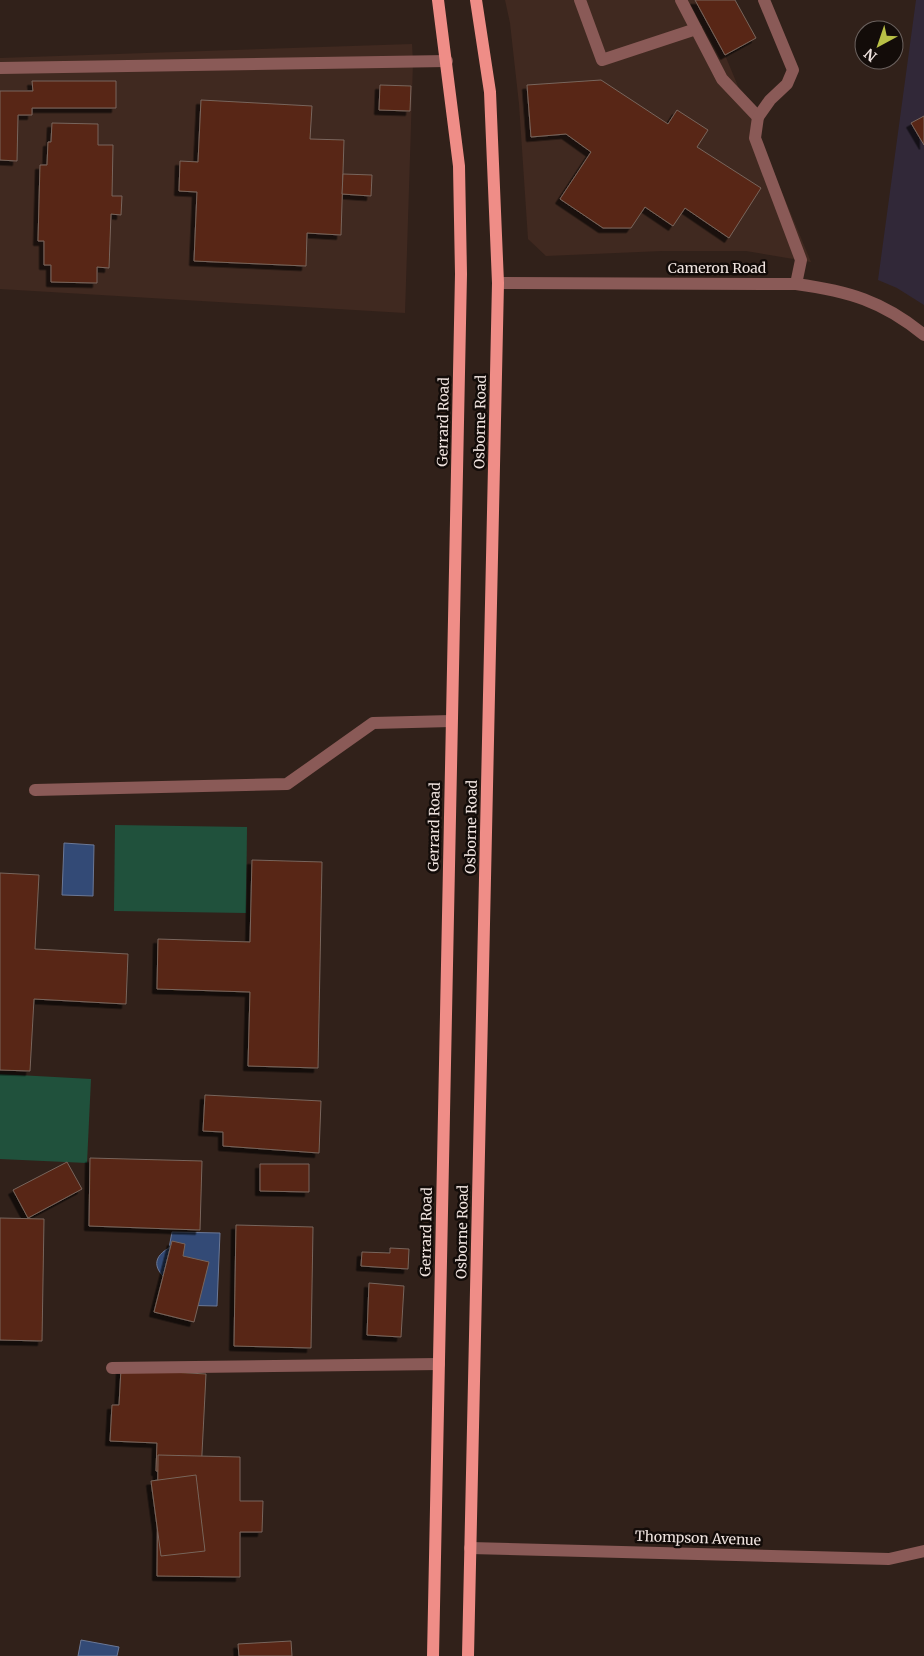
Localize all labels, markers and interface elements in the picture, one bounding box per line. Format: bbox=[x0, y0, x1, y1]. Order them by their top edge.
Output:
north arrow bbox=[854, 20, 904, 70]
text: N bbox=[861, 45, 881, 65]
street label: Cameron Road bbox=[668, 259, 767, 277]
street label: Osborne Road bbox=[470, 374, 490, 469]
street label: Gerrard Road bbox=[433, 377, 453, 467]
street label: Osborne Road bbox=[461, 779, 481, 874]
street label: Gerrard Road bbox=[424, 782, 444, 872]
street label: Osborne Road bbox=[452, 1184, 472, 1279]
street label: Gerrard Road bbox=[416, 1187, 436, 1277]
street label: Thompson Avenue bbox=[635, 1527, 761, 1549]

